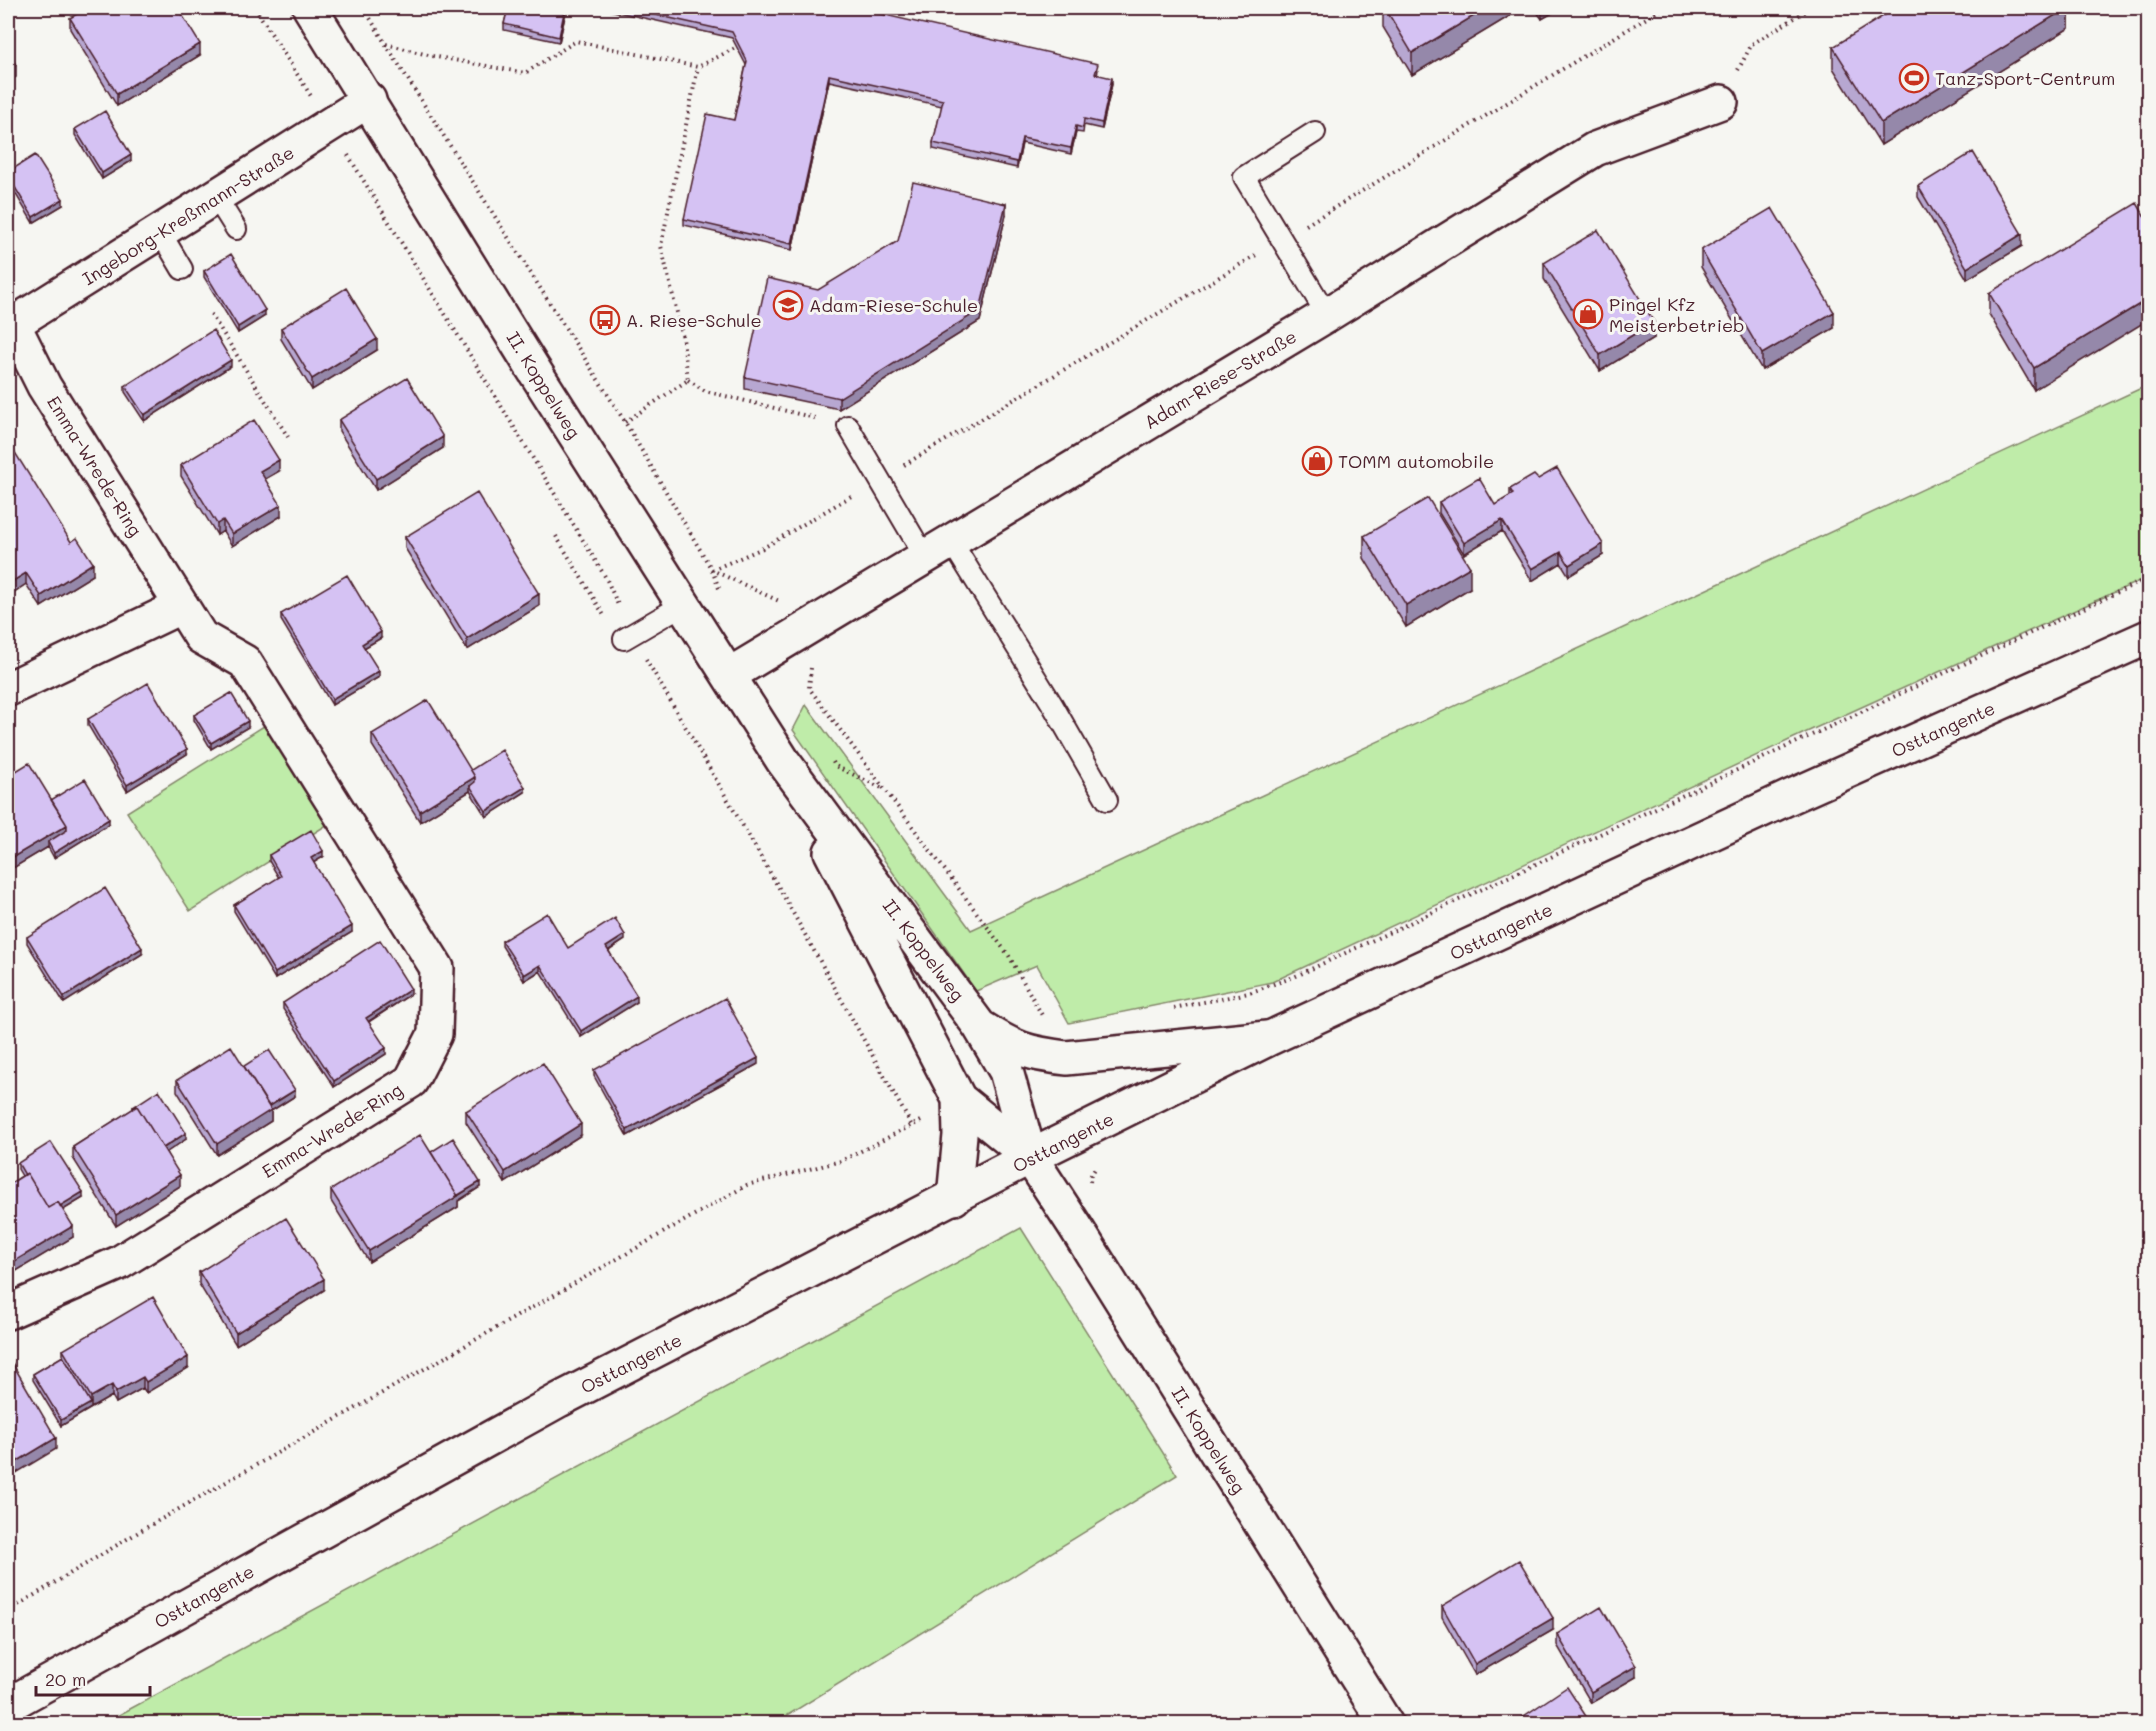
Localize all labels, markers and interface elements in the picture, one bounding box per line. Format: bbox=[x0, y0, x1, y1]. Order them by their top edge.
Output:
sports icon: Tanz-Sport-Centrum bbox=[1898, 62, 1930, 94]
place label: Tanz-Sport-Centrum bbox=[1935, 66, 2115, 90]
street label: Ingeborg-Kreßmann-Straße bbox=[78, 140, 298, 290]
school or university icon: Adam-Riese-Schule bbox=[772, 289, 804, 321]
place label: Pingel Kfz Meisterbetrieb bbox=[1609, 292, 1745, 337]
place label: Adam-Riese-Schule bbox=[809, 293, 978, 317]
shop icon: Pingel Kfz Meisterbetrieb bbox=[1572, 298, 1604, 330]
bus stop icon: A. Riese-Schule bbox=[589, 304, 621, 336]
place label: A. Riese-Schule bbox=[626, 308, 762, 332]
street label: Adam-Riese-Straße bbox=[1139, 324, 1301, 434]
street label: II. Koppelweg bbox=[502, 327, 586, 443]
street label: Emma-Wrede-Ring bbox=[42, 391, 148, 541]
shop icon: TOMM automobile bbox=[1301, 445, 1333, 477]
place label: TOMM automobile bbox=[1338, 449, 1494, 473]
street label: Osttangente bbox=[1888, 696, 1998, 762]
street label: II. Koppelweg bbox=[878, 894, 970, 1006]
street label: Osttangente bbox=[1446, 897, 1556, 965]
street label: Emma-Wrede-Ring bbox=[257, 1077, 407, 1183]
street label: Osttangente bbox=[1008, 1106, 1118, 1178]
street label: Osttangente bbox=[576, 1327, 686, 1399]
street label: II. Koppelweg bbox=[1167, 1382, 1251, 1498]
street label: Osttangente bbox=[150, 1559, 258, 1633]
scale bar bbox=[36, 1659, 150, 1697]
text: 20 m bbox=[45, 1667, 86, 1691]

